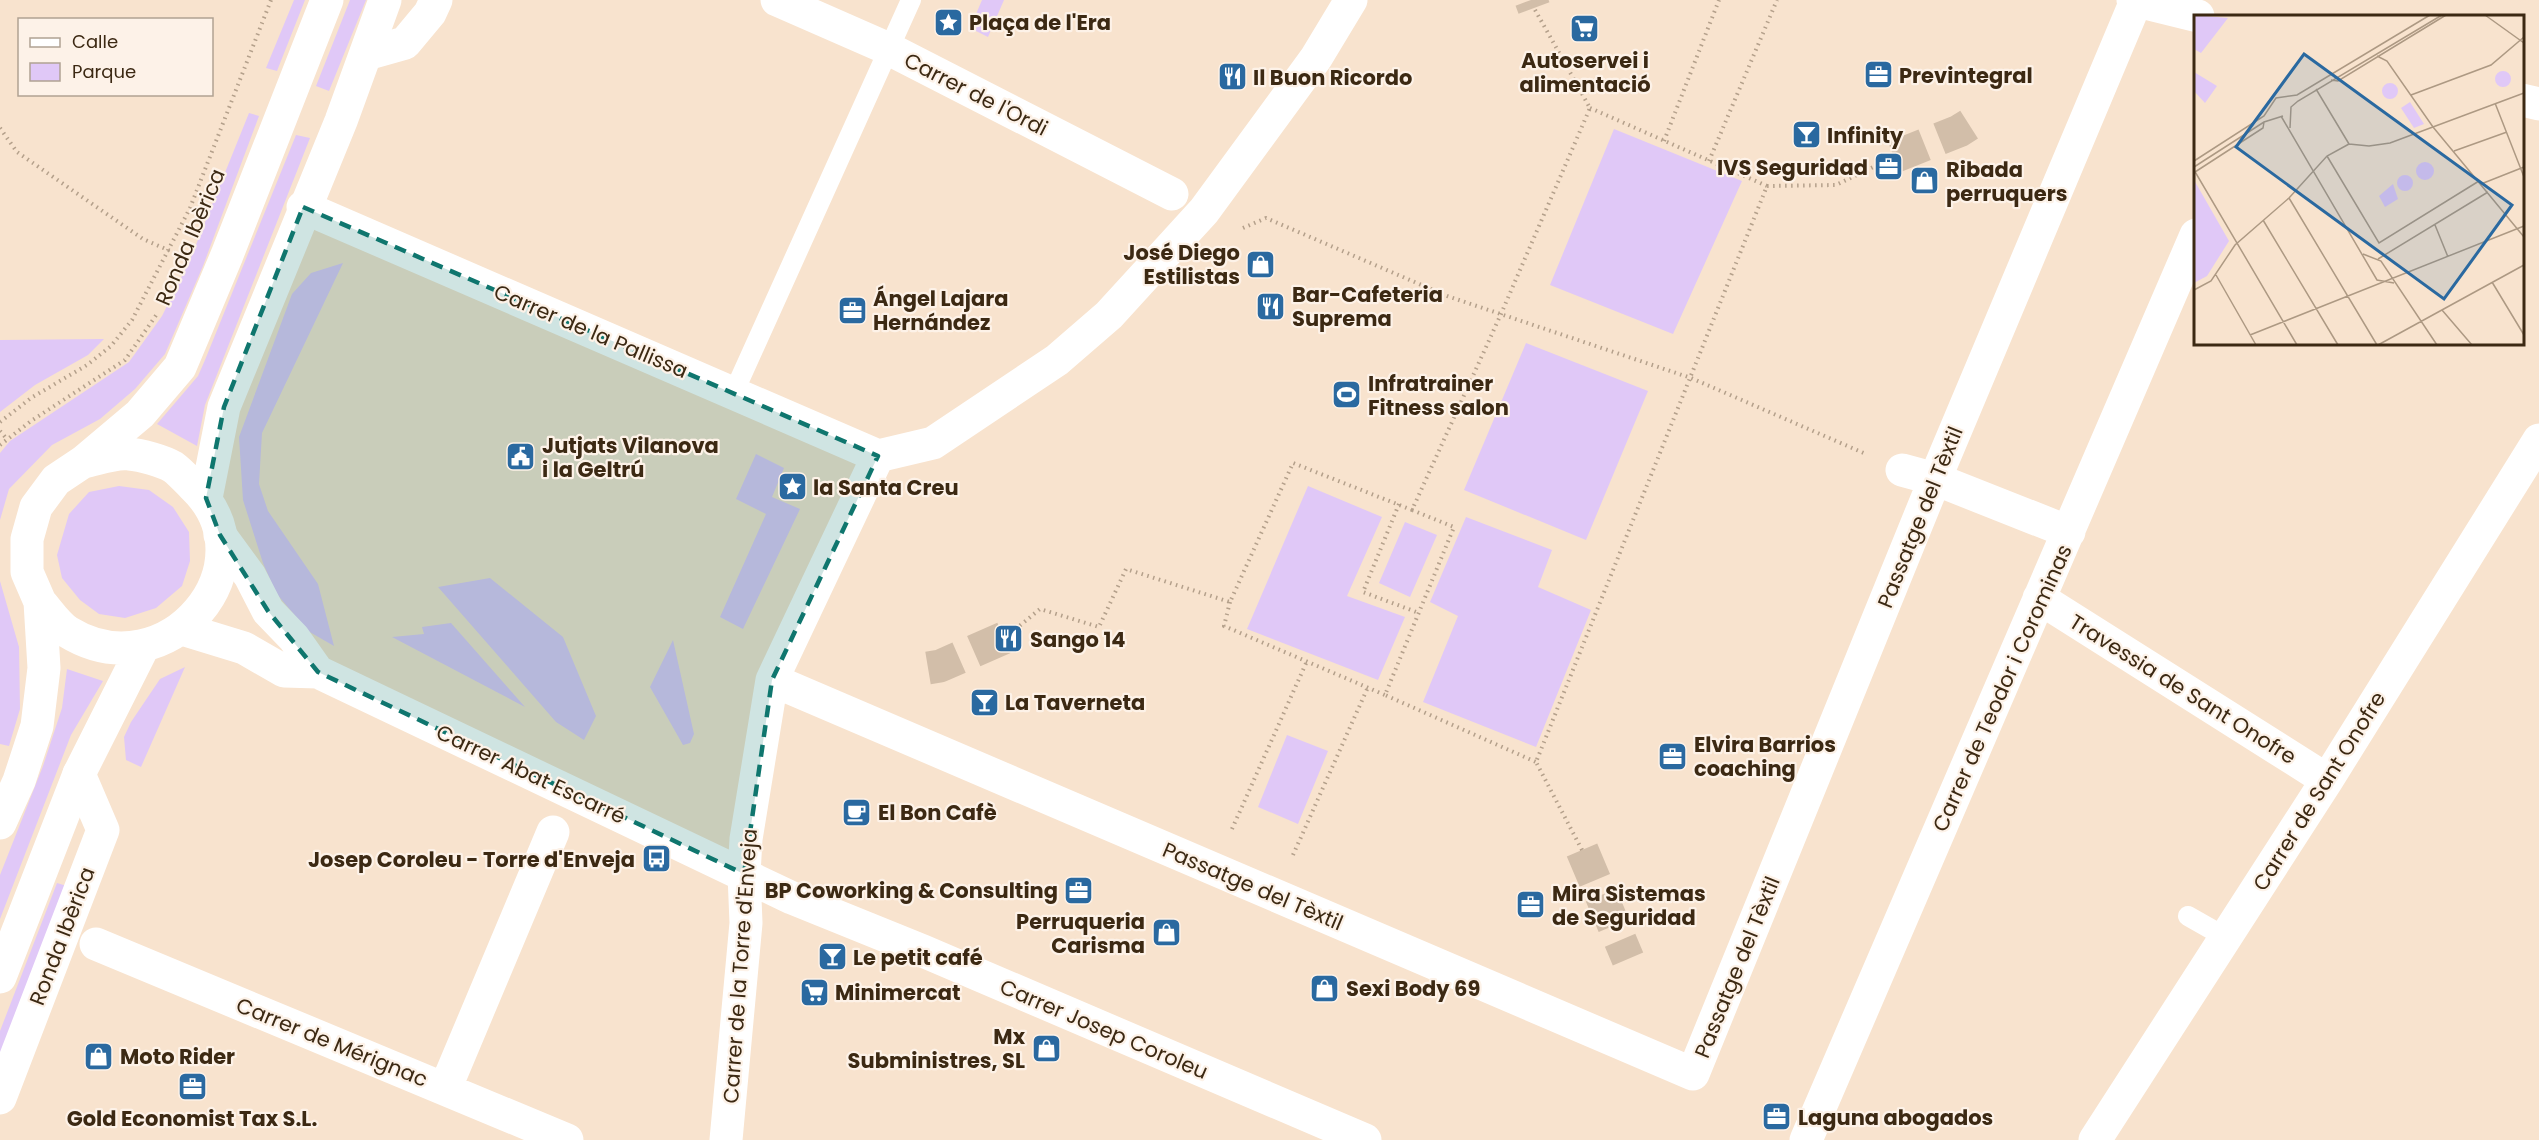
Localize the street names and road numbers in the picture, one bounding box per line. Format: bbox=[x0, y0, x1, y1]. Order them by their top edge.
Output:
street label: Carrer de l'Ordi bbox=[899, 45, 1053, 143]
street label: Ronda Ibèrica bbox=[148, 164, 232, 310]
street label: Carrer de la Pallissa bbox=[489, 277, 693, 385]
street label: Passatge del Tèxtil bbox=[1870, 422, 1970, 612]
street label: Carrer de Teodor i Corominas bbox=[1925, 540, 2079, 836]
street label: Travessia de Sant Onofre bbox=[2064, 607, 2302, 771]
street label: Carrer de Sant Onofre bbox=[2246, 686, 2392, 896]
street label: Carrer Abat Escarré bbox=[432, 717, 630, 831]
street label: Carrer de la Torre d'Enveja bbox=[716, 828, 764, 1104]
street label: Passatge del Tèxtil bbox=[1158, 835, 1348, 937]
street label: Ronda Ibèrica bbox=[22, 863, 102, 1009]
street label: Passatge del Tèxtil bbox=[1687, 872, 1787, 1062]
street label: Carrer Josep Coroleu bbox=[995, 972, 1213, 1086]
street label: Carrer de Mérignac bbox=[232, 990, 432, 1094]

